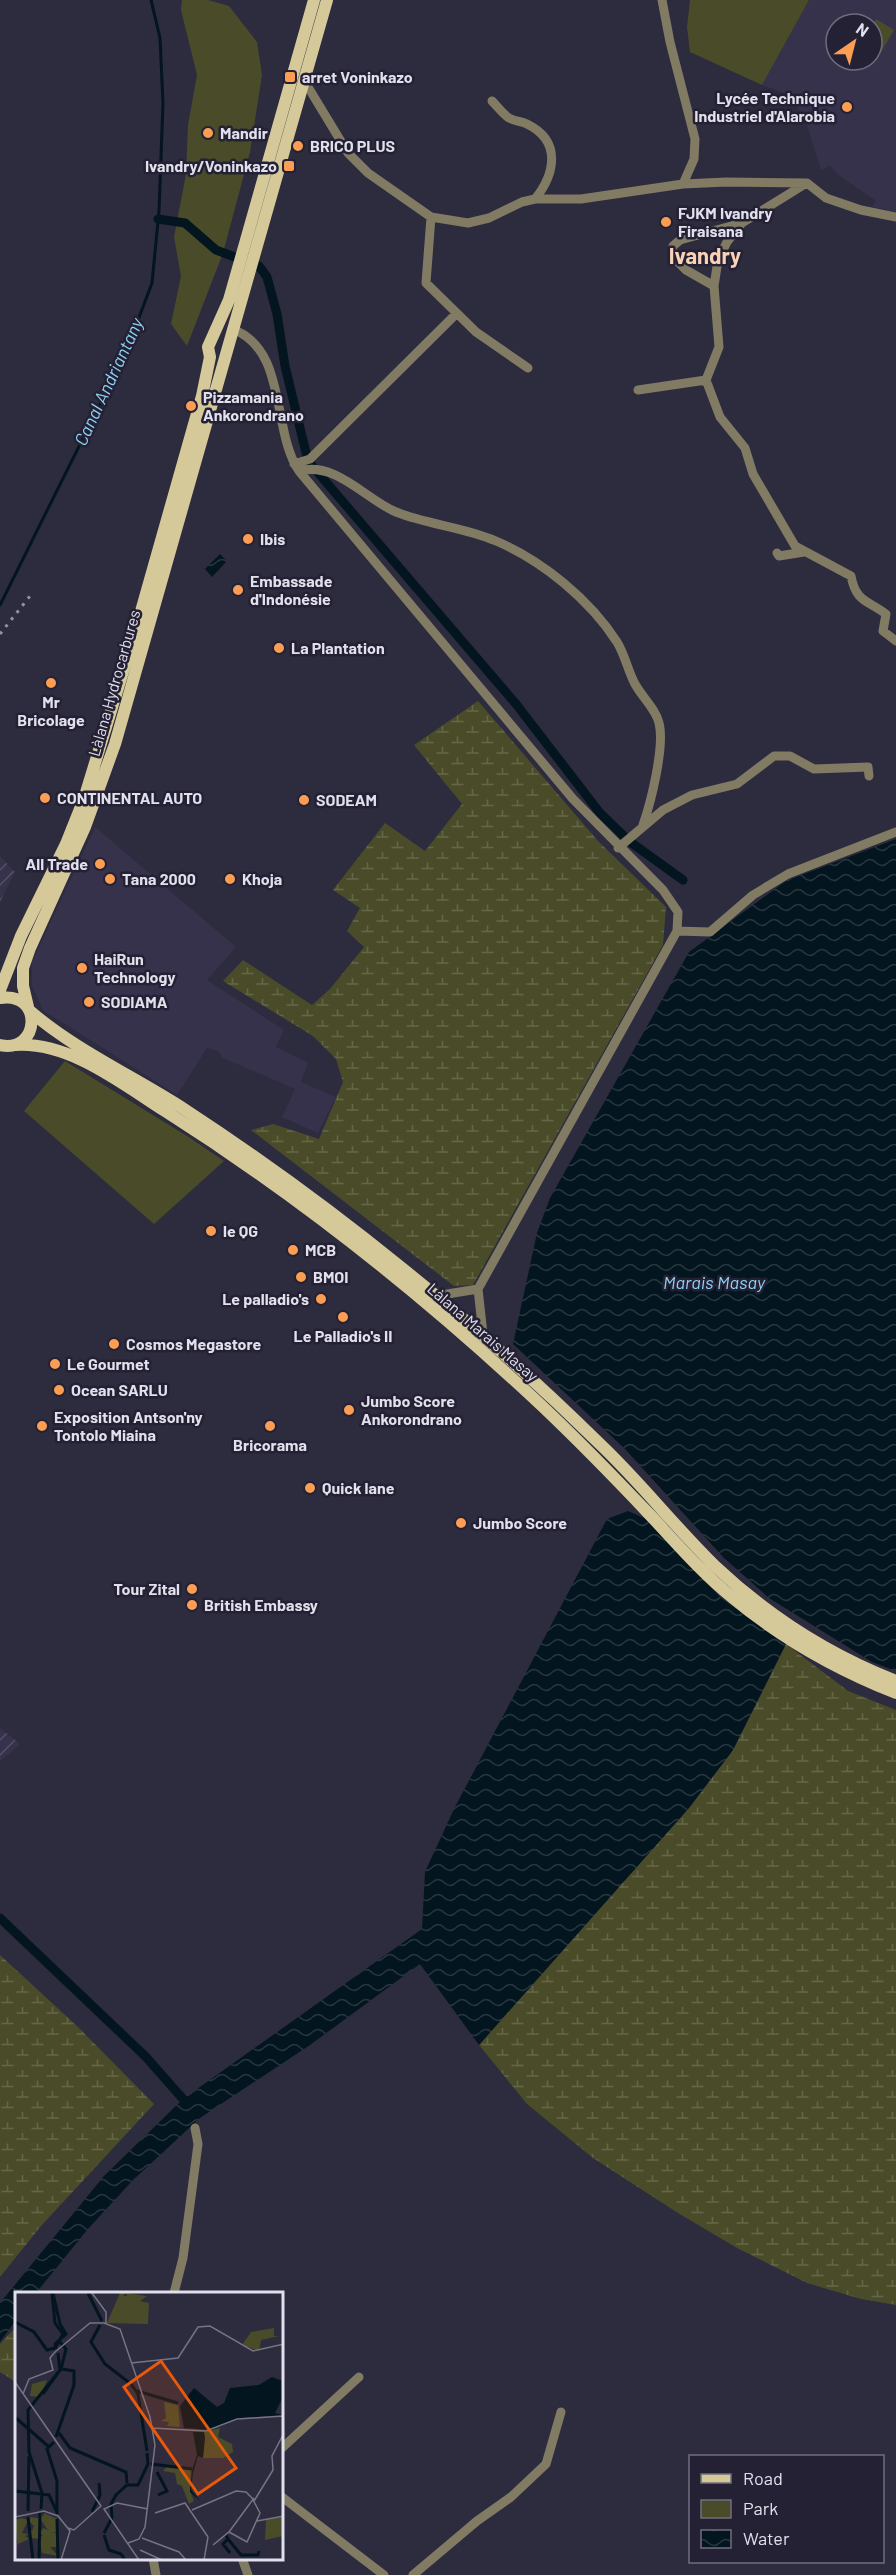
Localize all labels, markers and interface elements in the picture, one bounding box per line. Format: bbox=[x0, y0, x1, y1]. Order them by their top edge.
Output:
north arrow bbox=[824, 12, 884, 72]
text: N bbox=[853, 18, 873, 40]
place label: arret Voninkazo bbox=[302, 67, 413, 86]
marker: arret Voninkazo bbox=[283, 70, 297, 84]
place label: Lycée Technique Industriel d'Alarobia bbox=[694, 88, 835, 125]
marker: Lycée Technique Industriel d'Alarobia bbox=[840, 100, 854, 114]
place label: Mandir bbox=[220, 123, 268, 142]
marker: Mandir bbox=[201, 126, 215, 140]
place label: BRICO PLUS bbox=[310, 136, 395, 155]
marker: BRICO PLUS bbox=[291, 139, 305, 153]
place label: Ivandry/Voninkazo bbox=[145, 156, 277, 175]
marker: Ivandry/Voninkazo bbox=[282, 159, 296, 173]
place label: FJKM Ivandry Firaisana bbox=[678, 203, 773, 240]
marker: FJKM Ivandry Firaisana bbox=[659, 215, 673, 229]
district label: Ivandry bbox=[669, 242, 741, 268]
water label: Canal Andriantany bbox=[69, 313, 148, 449]
place label: Pizzamania Ankorondrano bbox=[203, 387, 304, 424]
marker: Pizzamania Ankorondrano bbox=[184, 399, 198, 413]
place label: Ibis bbox=[260, 529, 285, 548]
marker: Ibis bbox=[241, 532, 255, 546]
place label: Embassade d'Indonésie bbox=[250, 571, 333, 608]
marker: Embassade d'Indonésie bbox=[231, 583, 245, 597]
street label: Làlana Hydrocarbures bbox=[84, 608, 144, 758]
place label: La Plantation bbox=[291, 638, 385, 657]
marker: La Plantation bbox=[272, 641, 286, 655]
marker: Mr Bricolage bbox=[44, 676, 58, 690]
place label: Mr Bricolage bbox=[17, 692, 85, 729]
place label: CONTINENTAL AUTO bbox=[57, 788, 202, 807]
place label: SODEAM bbox=[316, 790, 377, 809]
marker: CONTINENTAL AUTO bbox=[38, 791, 52, 805]
marker: SODEAM bbox=[297, 793, 311, 807]
place label: All Trade bbox=[26, 854, 88, 873]
marker: All Trade bbox=[93, 857, 107, 871]
place label: Tana 2000 bbox=[122, 869, 196, 888]
place label: Khoja bbox=[242, 869, 282, 888]
marker: Tana 2000 bbox=[103, 872, 117, 886]
marker: Khoja bbox=[223, 872, 237, 886]
place label: HaiRun Technology bbox=[94, 949, 176, 986]
marker: HaiRun Technology bbox=[75, 961, 89, 975]
place label: SODIAMA bbox=[101, 992, 168, 1011]
marker: SODIAMA bbox=[82, 995, 96, 1009]
place label: le QG bbox=[223, 1221, 258, 1240]
marker: le QG bbox=[204, 1224, 218, 1238]
place label: MCB bbox=[305, 1240, 336, 1259]
marker: MCB bbox=[286, 1243, 300, 1257]
place label: BMOI bbox=[313, 1267, 349, 1286]
marker: BMOI bbox=[294, 1270, 308, 1284]
water label: Marais Masay bbox=[663, 1271, 766, 1293]
street label: Làlana Marais Masay bbox=[424, 1278, 543, 1385]
place label: Le palladio's bbox=[222, 1289, 309, 1308]
marker: Le palladio's bbox=[314, 1292, 328, 1306]
marker: Le Palladio's II bbox=[336, 1310, 350, 1324]
place label: Le Palladio's II bbox=[294, 1326, 392, 1345]
place label: Cosmos Megastore bbox=[126, 1334, 261, 1353]
marker: Cosmos Megastore bbox=[107, 1337, 121, 1351]
place label: Le Gourmet bbox=[67, 1354, 150, 1373]
marker: Le Gourmet bbox=[48, 1357, 62, 1371]
place label: Ocean SARLU bbox=[71, 1380, 168, 1399]
marker: Ocean SARLU bbox=[52, 1383, 66, 1397]
place label: Jumbo Score Ankorondrano bbox=[361, 1391, 462, 1428]
marker: Jumbo Score Ankorondrano bbox=[342, 1403, 356, 1417]
place label: Exposition Antson'ny Tontolo Miaina bbox=[54, 1407, 203, 1444]
marker: Exposition Antson'ny Tontolo Miaina bbox=[35, 1419, 49, 1433]
marker: Bricorama bbox=[263, 1419, 277, 1433]
place label: Bricorama bbox=[233, 1435, 307, 1454]
place label: Quick lane bbox=[322, 1478, 395, 1497]
marker: Quick lane bbox=[303, 1481, 317, 1495]
place label: Jumbo Score bbox=[473, 1513, 567, 1532]
marker: Jumbo Score bbox=[454, 1516, 468, 1530]
place label: Tour Zital bbox=[114, 1579, 180, 1598]
marker: Tour Zital bbox=[185, 1582, 199, 1596]
place label: British Embassy bbox=[204, 1595, 318, 1614]
marker: British Embassy bbox=[185, 1598, 199, 1612]
inset map bbox=[15, 2292, 284, 2560]
legend bbox=[689, 2455, 884, 2563]
text: Road bbox=[743, 2467, 783, 2489]
text: Park bbox=[743, 2497, 778, 2519]
text: Water bbox=[743, 2527, 790, 2549]

